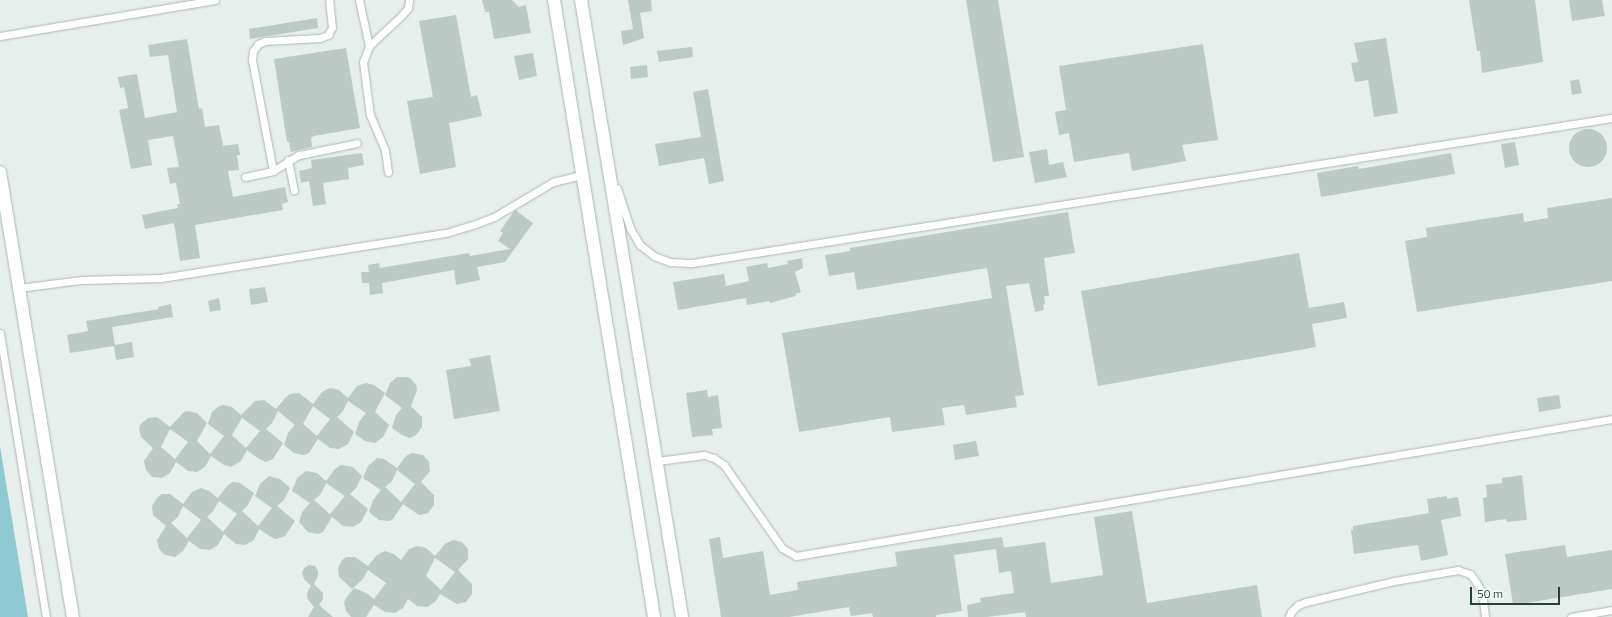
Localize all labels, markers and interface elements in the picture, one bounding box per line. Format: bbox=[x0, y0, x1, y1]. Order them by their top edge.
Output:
scale bar bbox=[1472, 579, 1562, 605]
text: 50 m bbox=[1477, 584, 1503, 603]

